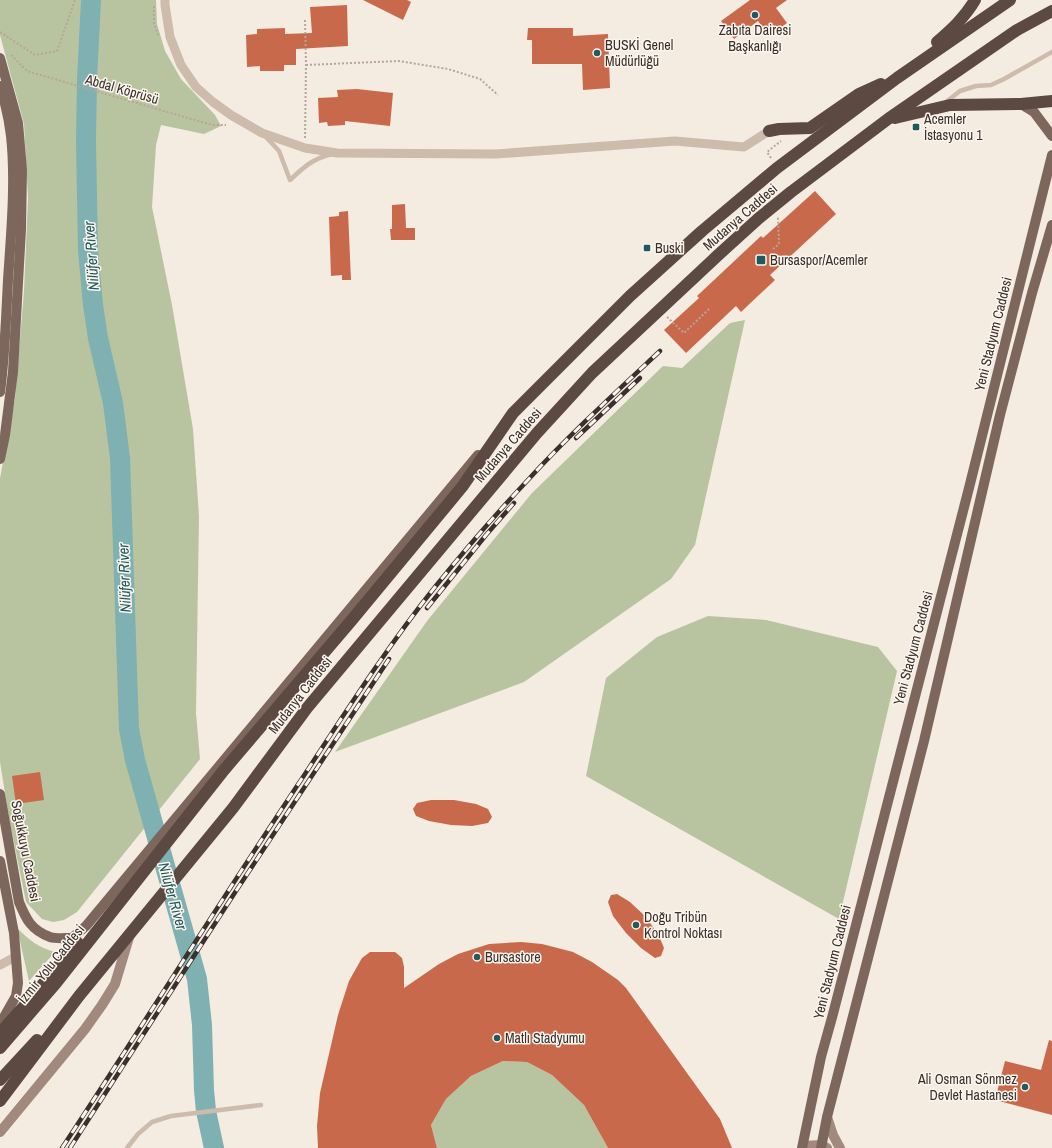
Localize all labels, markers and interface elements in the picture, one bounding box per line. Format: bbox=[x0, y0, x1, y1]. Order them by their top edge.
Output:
marker: Zabıta Dairesi Başkanlığı bbox=[750, 10, 760, 20]
place label: Zabıta Dairesi Başkanlığı bbox=[719, 21, 791, 55]
place label: BUSKİ Genel Müdürlüğü bbox=[605, 36, 673, 70]
marker: BUSKİ Genel Müdürlüğü bbox=[592, 48, 602, 58]
street label: Abdal Köprüsü bbox=[82, 70, 161, 108]
place label: Acemler İstasyonu 1 bbox=[923, 110, 983, 144]
marker: Acemler İstasyonu 1 bbox=[911, 122, 921, 132]
street label: Mudanya Caddesi bbox=[699, 180, 781, 254]
water label: Nilüfer River bbox=[78, 220, 104, 291]
place label: Buski bbox=[655, 239, 684, 257]
marker: Buski bbox=[642, 243, 652, 253]
place label: Bursaspor/Acemler bbox=[770, 251, 868, 269]
marker: Bursaspor/Acemler bbox=[755, 254, 767, 266]
street label: Yeni Stadyum Caddesi bbox=[970, 275, 1016, 393]
street label: Mudanya Caddesi bbox=[471, 404, 545, 486]
water label: Nilüfer River bbox=[112, 542, 136, 613]
street label: Yeni Stadyum Caddesi bbox=[889, 589, 937, 707]
street label: Mudanya Caddesi bbox=[264, 653, 336, 737]
street label: Soğukkuyu Caddesi bbox=[7, 799, 45, 903]
water label: Nilüfer River bbox=[153, 860, 193, 933]
street label: Yeni Stadyum Caddesi bbox=[809, 903, 855, 1021]
place label: Doğu Tribün Kontrol Noktası bbox=[644, 908, 722, 942]
marker: Doğu Tribün Kontrol Noktası bbox=[631, 920, 641, 930]
street label: İzmir Yolu Caddesi bbox=[14, 921, 88, 1007]
place label: Bursastore bbox=[485, 948, 541, 966]
marker: Bursastore bbox=[472, 952, 482, 962]
place label: Matlı Stadyumu bbox=[505, 1029, 585, 1047]
marker: Matlı Stadyumu bbox=[492, 1033, 502, 1043]
place label: Ali Osman Sönmez Devlet Hastanesi bbox=[917, 1070, 1017, 1104]
marker: Ali Osman Sönmez Devlet Hastanesi bbox=[1020, 1082, 1030, 1092]

